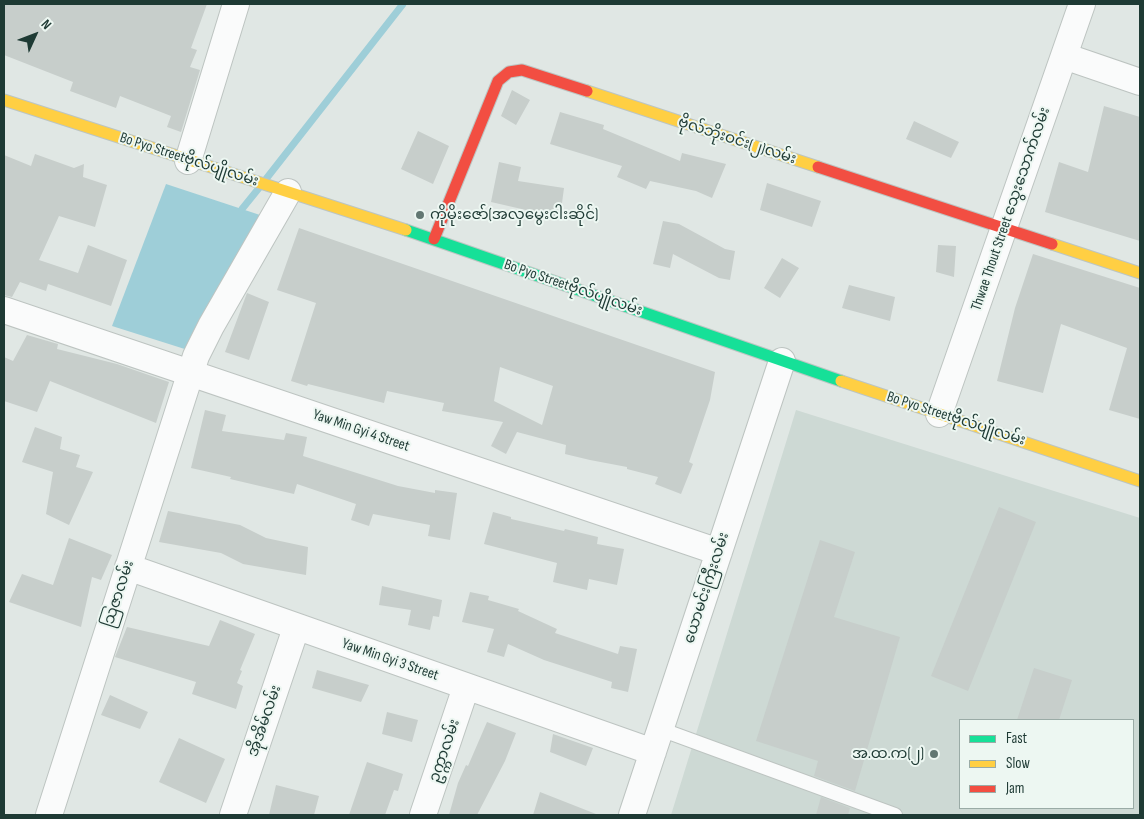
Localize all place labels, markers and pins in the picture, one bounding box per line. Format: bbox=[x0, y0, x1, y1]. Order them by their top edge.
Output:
place label: ကိုမိုးဇော်(အလှမွေးငါးဆိုင်) bbox=[430, 206, 598, 224]
marker: ကိုမိုးဇော်(အလှမွေးငါးဆိုင်) bbox=[414, 209, 426, 221]
place label: အ.ထ.က(၂) bbox=[852, 745, 924, 763]
marker: အ.ထ.က(၂) bbox=[928, 748, 940, 760]

